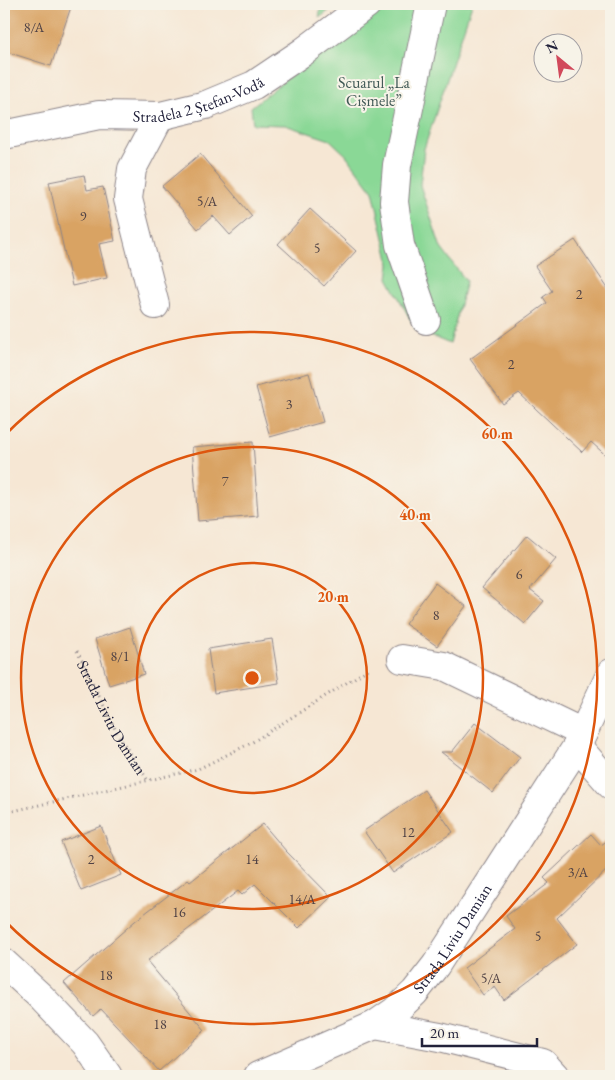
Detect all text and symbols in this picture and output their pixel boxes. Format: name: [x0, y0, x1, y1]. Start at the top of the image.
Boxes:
house number: 8/A: [24, 18, 45, 36]
north arrow: [532, 32, 582, 82]
text: N: [542, 36, 562, 57]
street label: Stradela 2 Ștefan-Vodă: [133, 71, 268, 127]
park label: Scuarul „La Cișmele”: [338, 72, 411, 111]
house number: 5/A: [197, 192, 218, 210]
house number: 9: [80, 207, 87, 225]
house number: 5: [314, 239, 320, 257]
house number: 2: [576, 285, 583, 303]
house number: 2: [508, 355, 515, 373]
house number: 3: [286, 395, 293, 413]
text: 60 m: [481, 424, 513, 443]
house number: 7: [222, 472, 229, 490]
text: 40 m: [399, 505, 431, 524]
house number: 6: [516, 565, 523, 583]
text: 20 m: [317, 587, 349, 606]
house number: 8: [433, 606, 440, 624]
house number: 8/1: [110, 647, 130, 665]
street label: Strada Liviu Damian: [73, 657, 152, 779]
centre of rings: [243, 669, 261, 687]
house number: 12: [401, 823, 415, 841]
house number: 2: [88, 850, 95, 868]
house number: 14: [245, 850, 259, 868]
house number: 3/A: [568, 863, 589, 881]
street label: Strada Liviu Damian: [408, 879, 497, 997]
house number: 14/A: [288, 890, 316, 908]
house number: 16: [172, 903, 186, 921]
house number: 5: [535, 927, 541, 945]
house number: 18: [99, 966, 113, 984]
house number: 5/A: [481, 969, 502, 987]
house number: 18: [153, 1015, 167, 1033]
scale bar: [422, 1015, 538, 1047]
text: 20 m: [430, 1023, 459, 1042]

